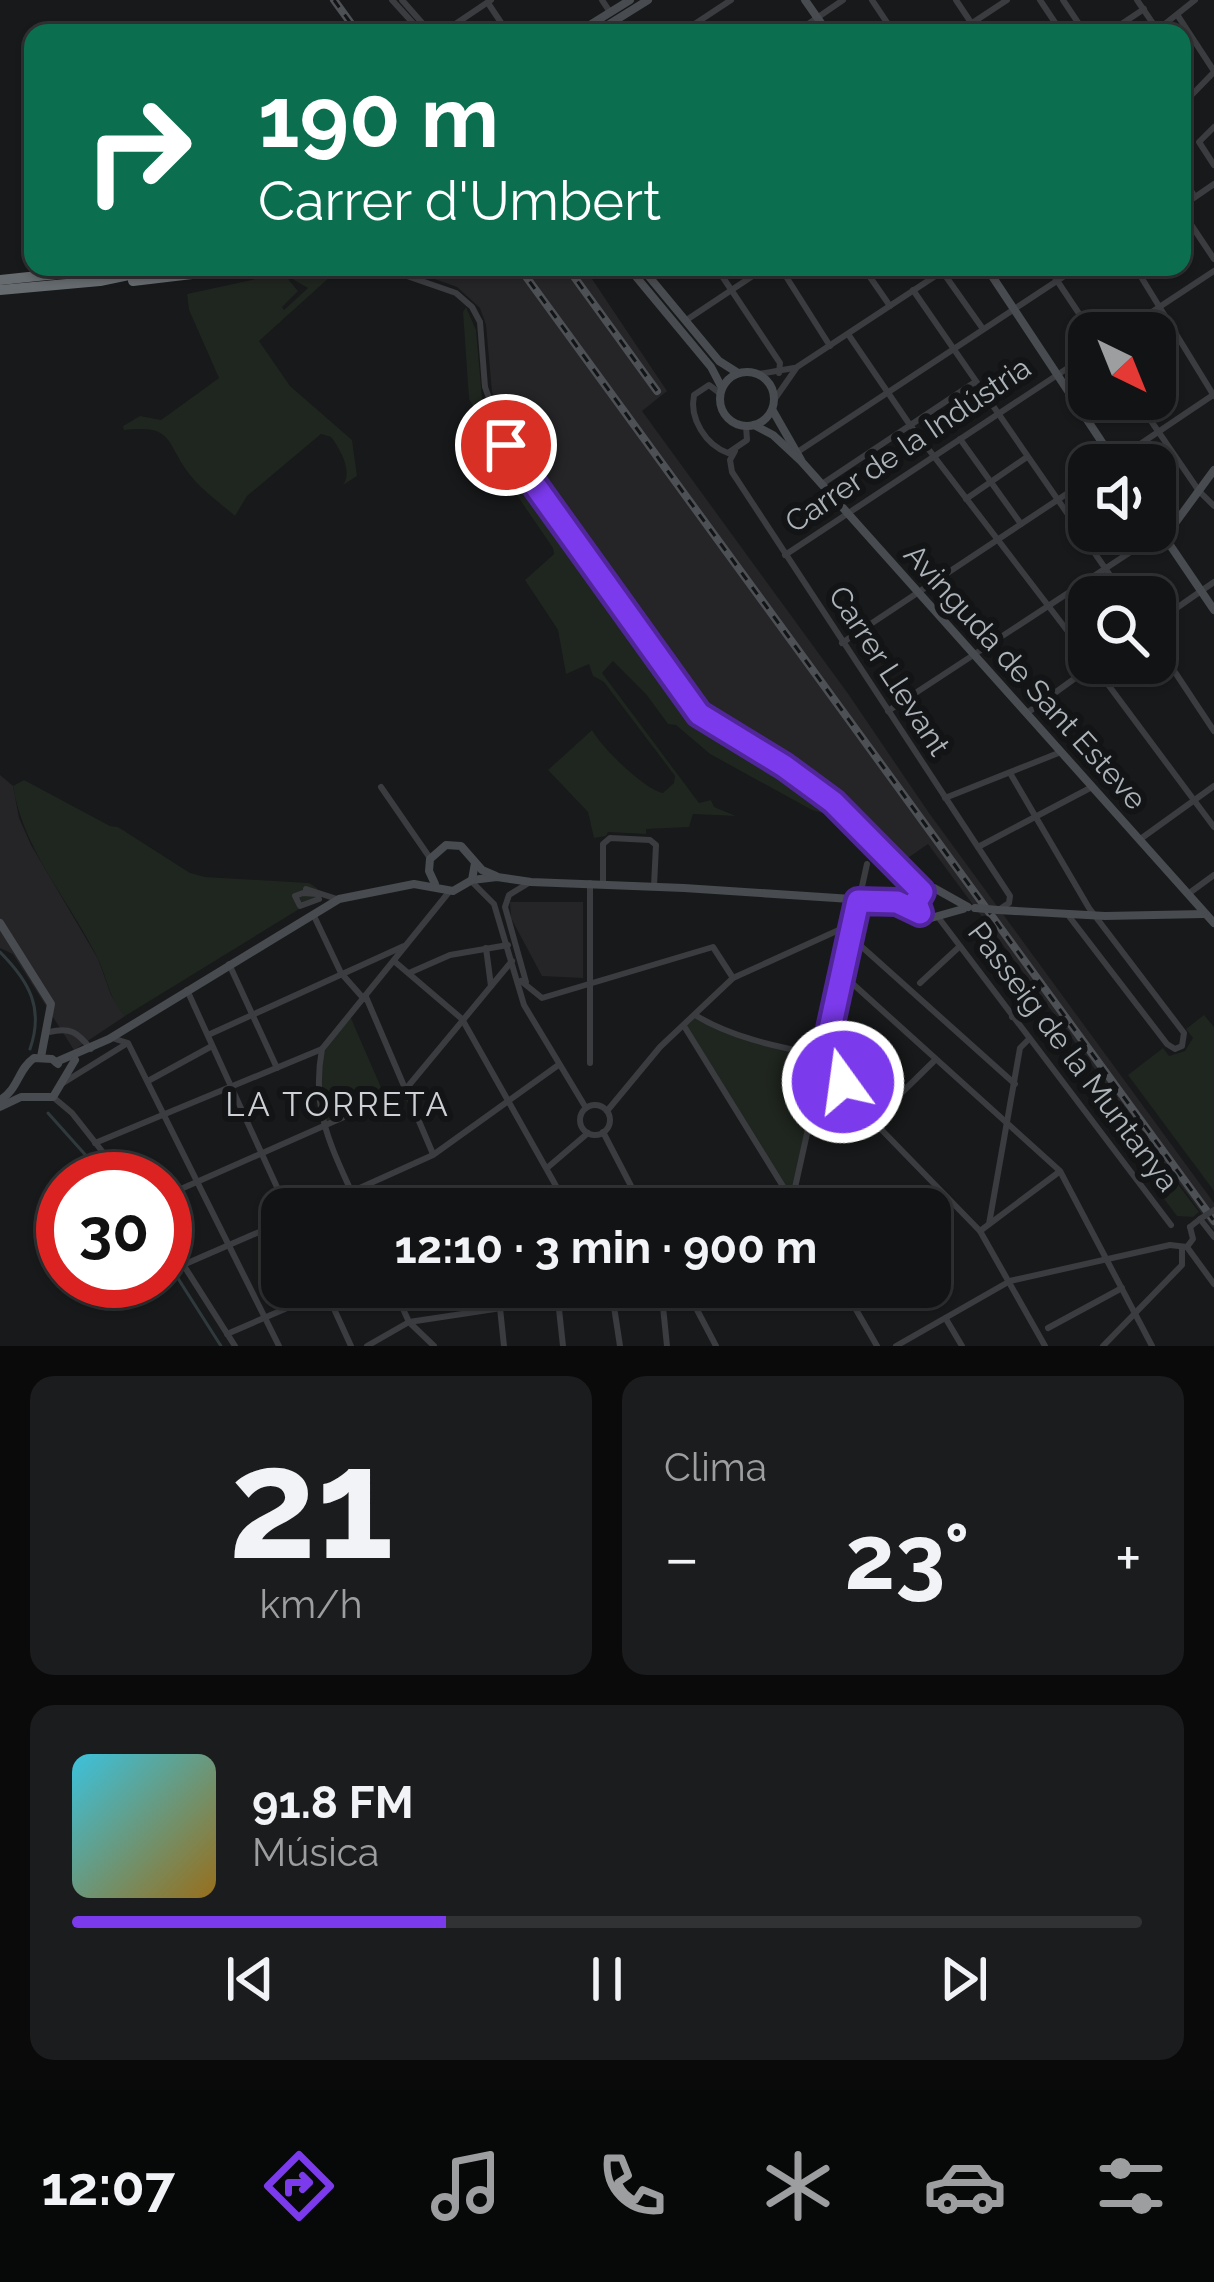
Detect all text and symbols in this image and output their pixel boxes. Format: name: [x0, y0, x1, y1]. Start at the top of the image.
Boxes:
text: 190 m: [258, 68, 499, 167]
icon: right: [60, 72, 216, 228]
text: Carrer d'Umbert: [258, 169, 661, 233]
north arrow: [1068, 312, 1176, 420]
map controls: [1068, 312, 1176, 684]
street label: Carrer de la Indústria: [779, 350, 1037, 540]
pin: [455, 394, 557, 496]
icon: arrive: [473, 412, 539, 478]
button: sound: [1068, 444, 1176, 552]
street label: Avinguda de Sant Esteve: [897, 537, 1154, 816]
button: search: [1068, 576, 1176, 684]
street label: Carrer Llevant: [822, 580, 957, 762]
street label: Passeig de la Muntanya: [961, 915, 1186, 1198]
position arrow: [780, 1019, 906, 1145]
district label: LA TORRETA: [225, 1085, 451, 1124]
speed limit sign: 30: [36, 1152, 192, 1308]
text: 12:10 · 3 min · 900 m: [395, 1221, 817, 1274]
text: 21: [228, 1411, 394, 1595]
text: Clima: [664, 1444, 767, 1490]
text: 23°: [845, 1504, 970, 1610]
text: −: [664, 1519, 700, 1596]
text: +: [1115, 1519, 1142, 1596]
text: km/h: [260, 1581, 362, 1627]
text: 91.8 FM: [252, 1776, 414, 1829]
text: Música: [252, 1829, 379, 1875]
icon: previous: [217, 1946, 283, 2012]
icon: pause: [574, 1946, 640, 2012]
icon: next: [931, 1946, 997, 2012]
icon: directions: [257, 2144, 341, 2228]
icon: music: [424, 2144, 508, 2228]
icon: phone: [590, 2144, 674, 2228]
icon: climate: [756, 2144, 840, 2228]
icon: car: [923, 2144, 1007, 2228]
icon: filters: [1089, 2144, 1173, 2228]
text: 12:07: [41, 2154, 175, 2218]

